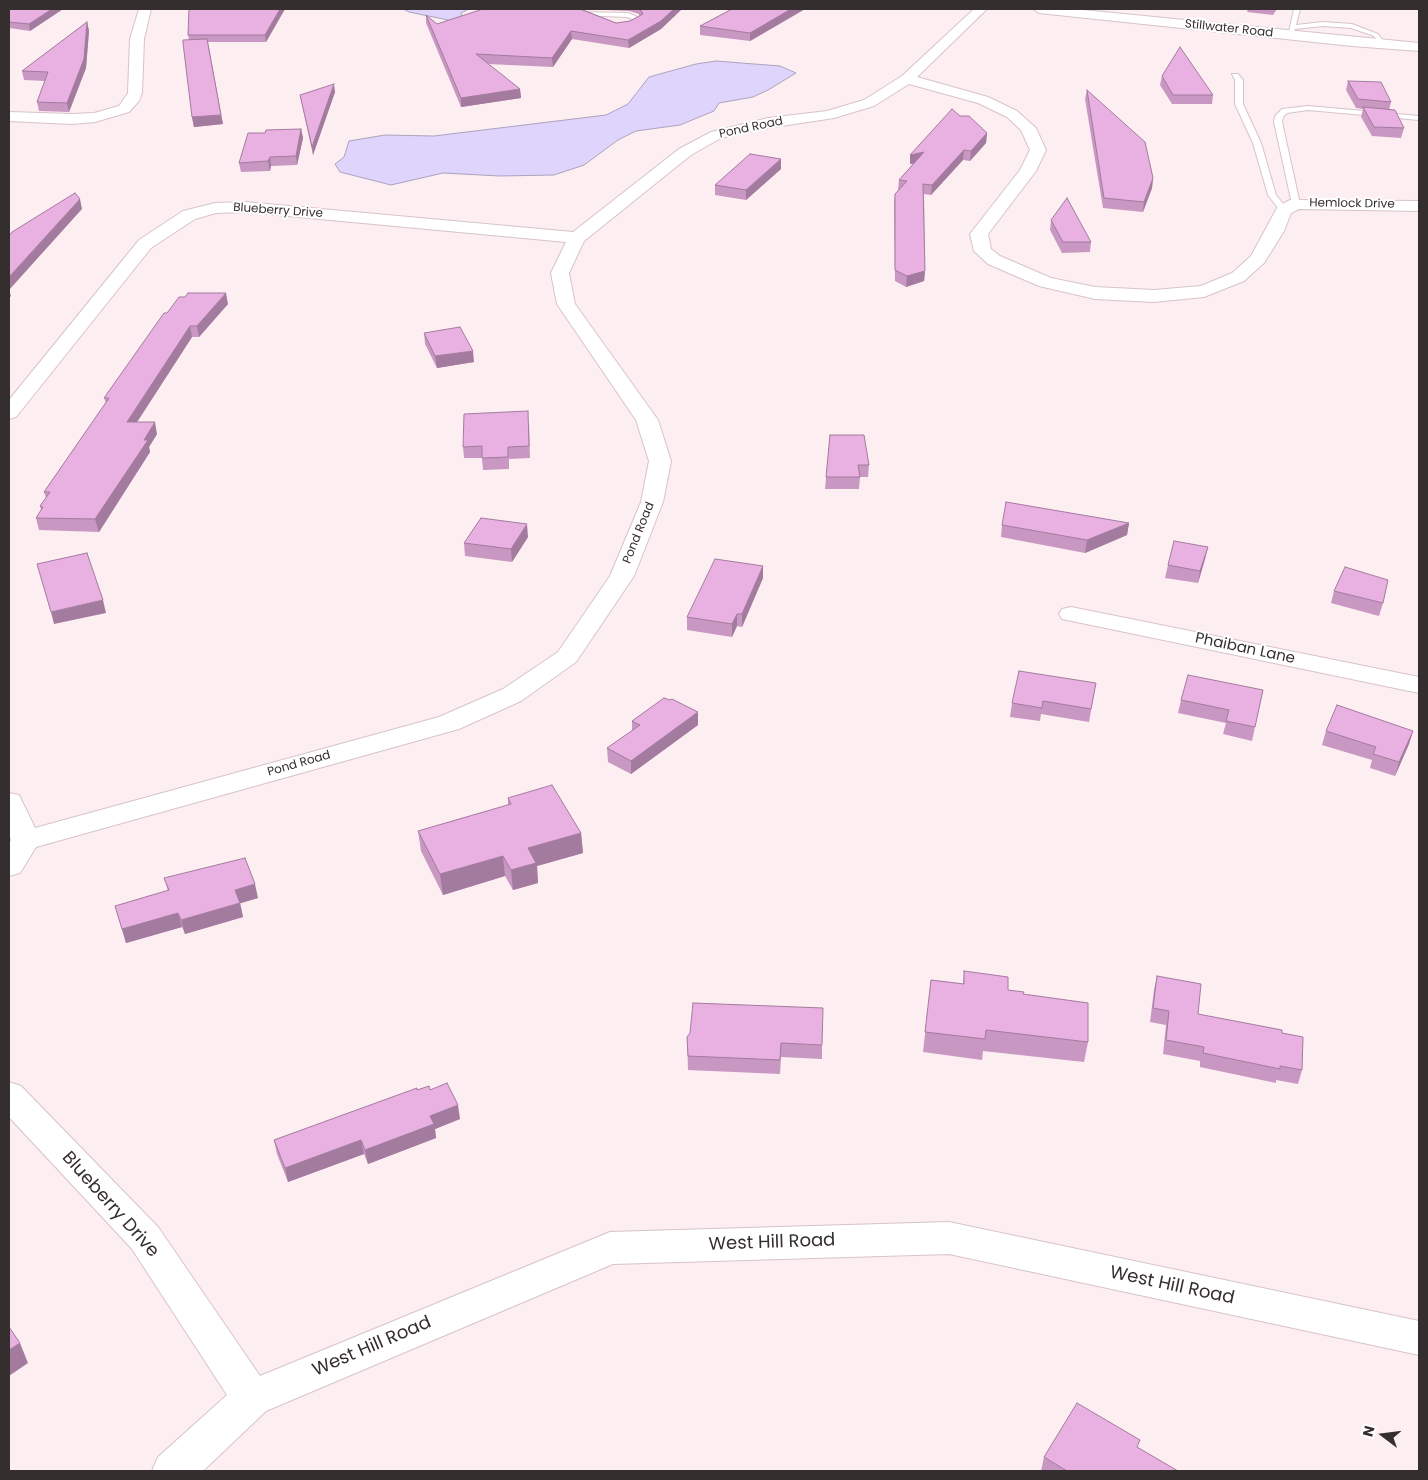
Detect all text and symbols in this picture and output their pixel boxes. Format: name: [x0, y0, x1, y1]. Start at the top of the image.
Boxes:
street label: Stillwater Road: [1184, 17, 1274, 41]
street label: Pond Road: [718, 114, 784, 142]
street label: Hemlock Drive: [1309, 196, 1395, 212]
street label: Blueberry Drive: [233, 201, 323, 221]
street label: Pond Road: [620, 500, 658, 566]
street label: Phaiban Lane: [1193, 630, 1297, 668]
street label: Pond Road: [266, 748, 332, 780]
street label: Blueberry Drive: [57, 1148, 163, 1262]
street label: West Hill Road: [708, 1230, 836, 1256]
street label: West Hill Road: [1108, 1262, 1236, 1310]
street label: West Hill Road: [309, 1312, 435, 1382]
north arrow: [1358, 1410, 1408, 1460]
text: N: [1357, 1423, 1380, 1439]

